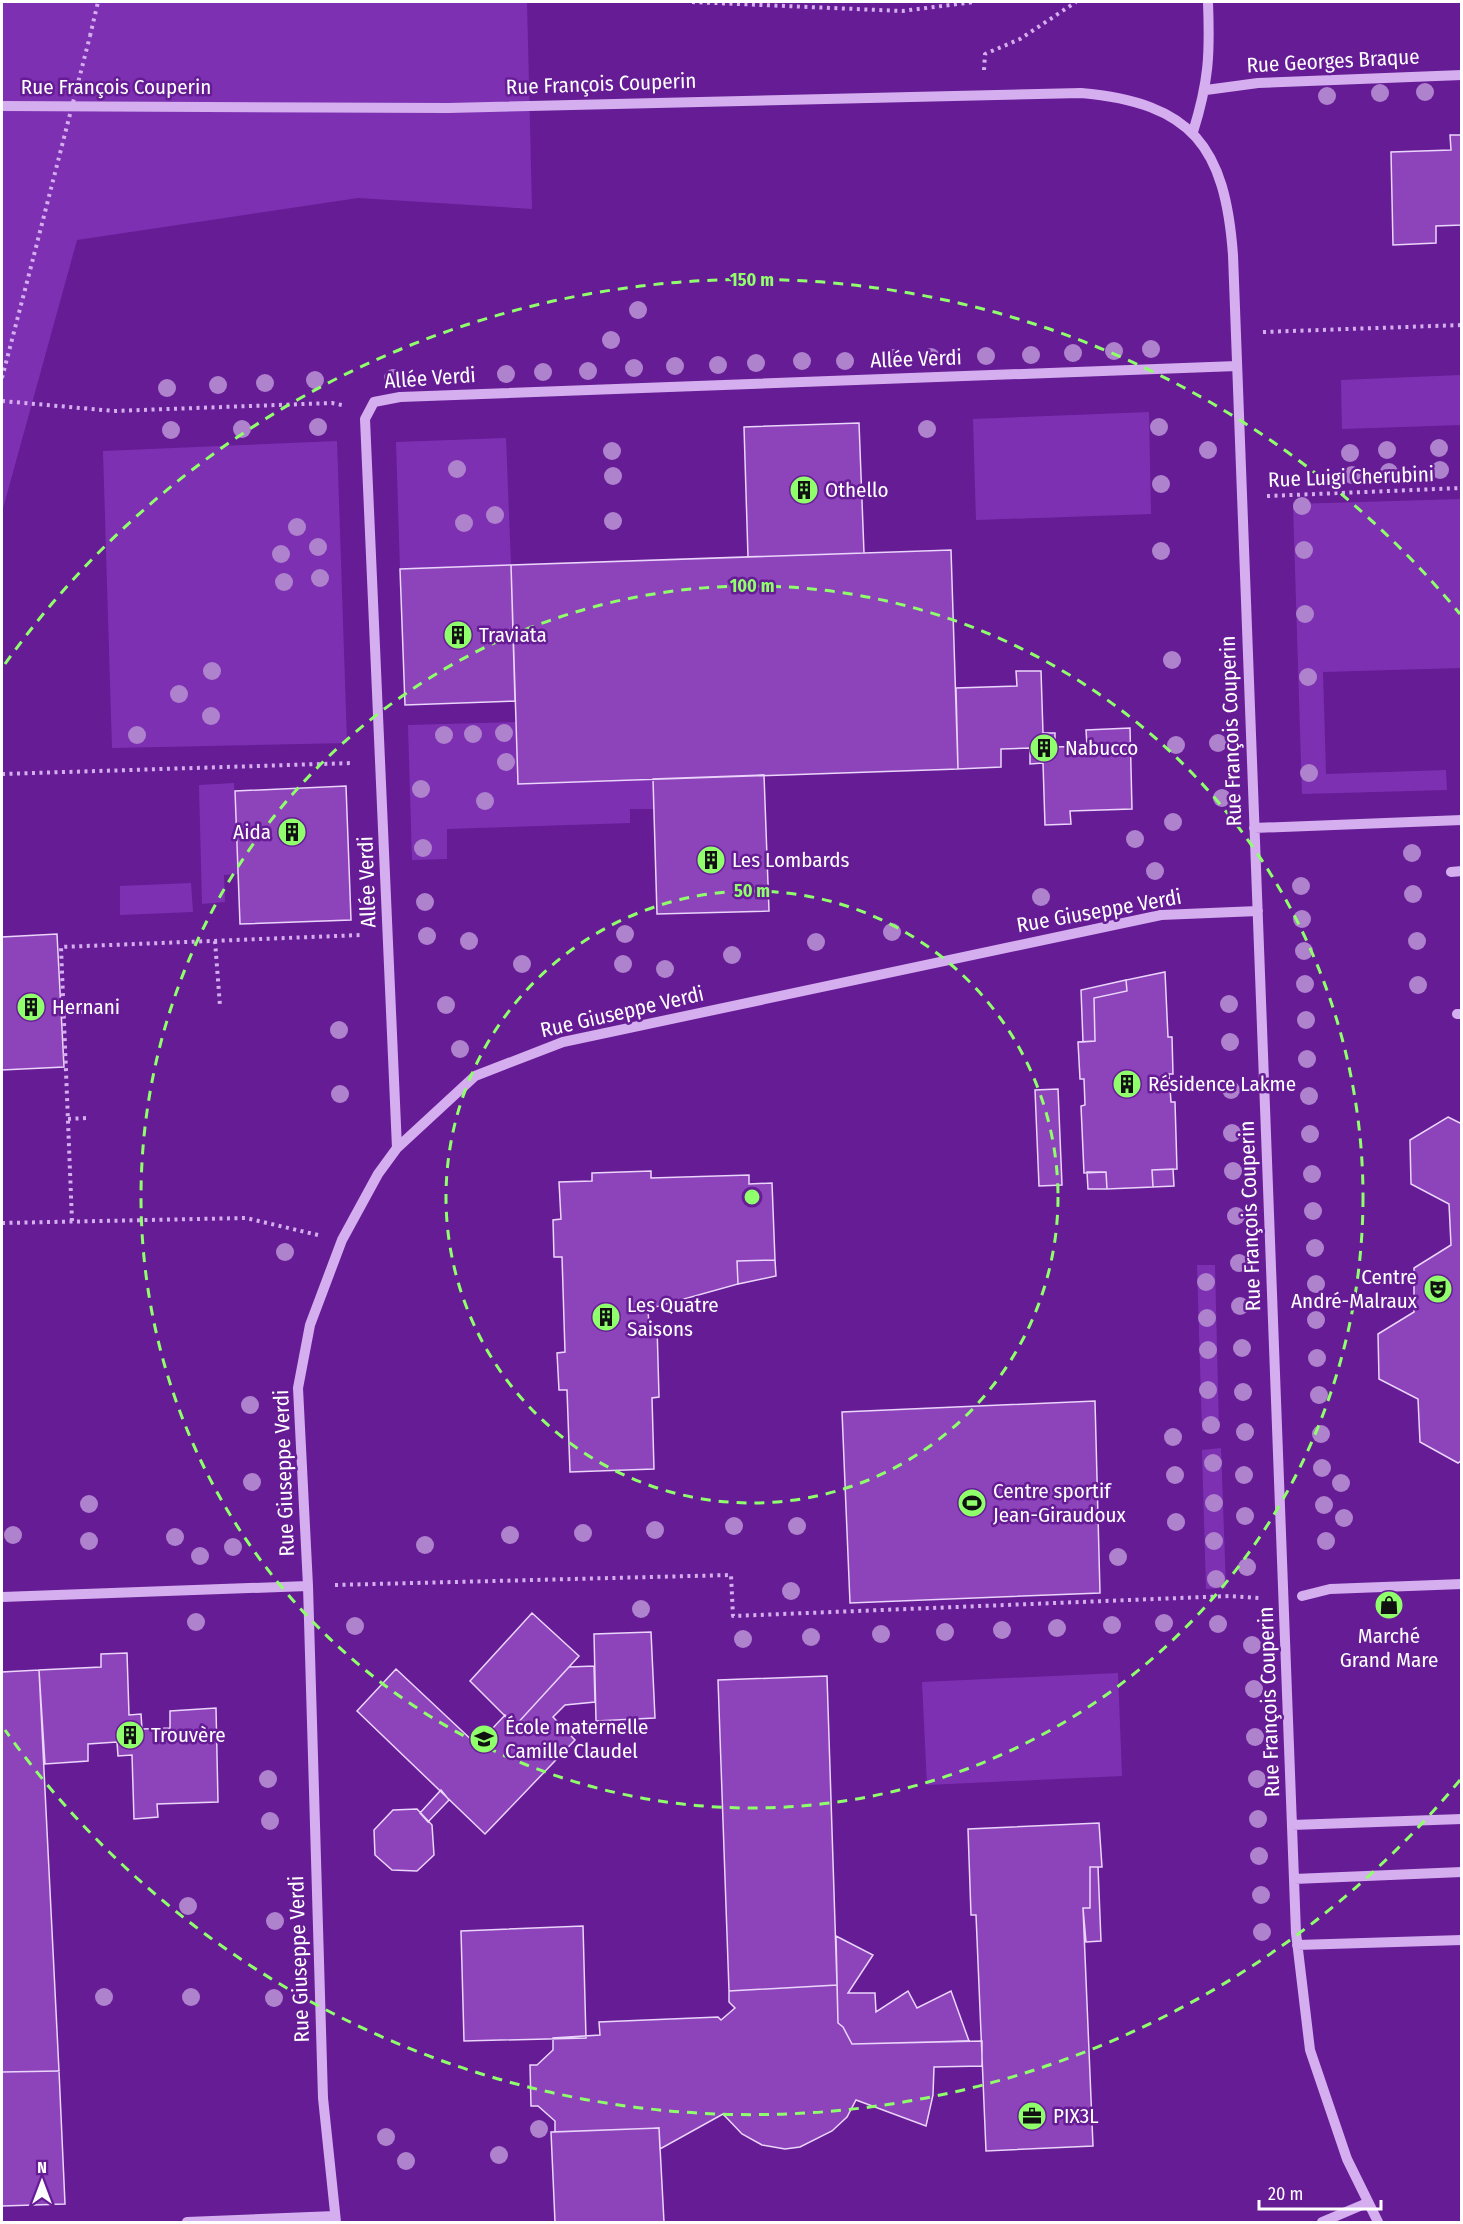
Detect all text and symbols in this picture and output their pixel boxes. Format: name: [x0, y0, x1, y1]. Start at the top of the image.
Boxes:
street label: Rue Georges Braque: [1246, 43, 1420, 79]
street label: Rue François Couperin: [505, 68, 697, 100]
street label: Rue François Couperin: [21, 74, 211, 100]
text: 150 m: [730, 269, 774, 291]
street label: Allée Verdi: [870, 344, 962, 374]
street label: Allée Verdi: [383, 362, 477, 394]
street label: Rue Luigi Cherubini: [1268, 461, 1434, 493]
building icon: Othello: [788, 474, 820, 506]
place label: Othello: [825, 477, 889, 503]
text: 100 m: [730, 575, 774, 597]
building icon: Traviata: [442, 619, 474, 651]
place label: Traviata: [479, 622, 547, 648]
street label: Rue François Couperin: [1215, 635, 1247, 827]
building icon: Nabucco: [1028, 732, 1060, 764]
place label: Nabucco: [1065, 735, 1138, 761]
building icon: Aida: [276, 816, 308, 848]
place label: Aida: [233, 819, 271, 845]
street label: Allée Verdi: [352, 836, 382, 928]
building icon: Les Lombards: [695, 844, 727, 876]
place label: Les Lombards: [732, 847, 849, 873]
text: 50 m: [734, 880, 770, 902]
street label: Rue Giuseppe Verdi: [1015, 884, 1183, 938]
street label: Rue Giuseppe Verdi: [538, 981, 706, 1043]
building icon: Hernani: [15, 991, 47, 1023]
place label: Hernani: [52, 994, 120, 1020]
building icon: Résidence Lakme: [1111, 1068, 1143, 1100]
place label: Résidence Lakme: [1148, 1071, 1296, 1097]
street label: Rue François Couperin: [1234, 1120, 1266, 1312]
centre of rings: [742, 1187, 762, 1207]
place label: Centre André-Malraux: [1291, 1264, 1418, 1314]
theatre icon: Centre André-Malraux: [1422, 1273, 1454, 1305]
place label: Les Quatre Saisons: [627, 1292, 719, 1342]
building icon: Les Quatre Saisons: [590, 1301, 622, 1333]
street label: Rue Giuseppe Verdi: [268, 1389, 300, 1557]
place label: Centre sportif Jean-Giraudoux: [993, 1478, 1127, 1528]
sports icon: Centre sportif Jean-Giraudoux: [956, 1487, 988, 1519]
shop icon: Marché Grand Mare: [1373, 1589, 1405, 1621]
street label: Rue François Couperin: [1253, 1606, 1285, 1798]
place label: Marché Grand Mare: [1340, 1623, 1438, 1673]
place label: École maternelle Camille Claudel: [505, 1714, 648, 1764]
building icon: Trouvère: [114, 1719, 146, 1751]
place label: Trouvère: [151, 1722, 226, 1748]
school or university icon: École maternelle Camille Claudel: [468, 1723, 500, 1755]
street label: Rue Giuseppe Verdi: [283, 1875, 315, 2043]
office icon: PIX3L: [1016, 2100, 1048, 2132]
place label: PIX3L: [1053, 2103, 1099, 2129]
north arrow: [12, 2152, 72, 2212]
text: N: [37, 2158, 47, 2177]
scale bar: [1259, 2173, 1380, 2211]
text: 20 m: [1268, 2183, 1303, 2205]

